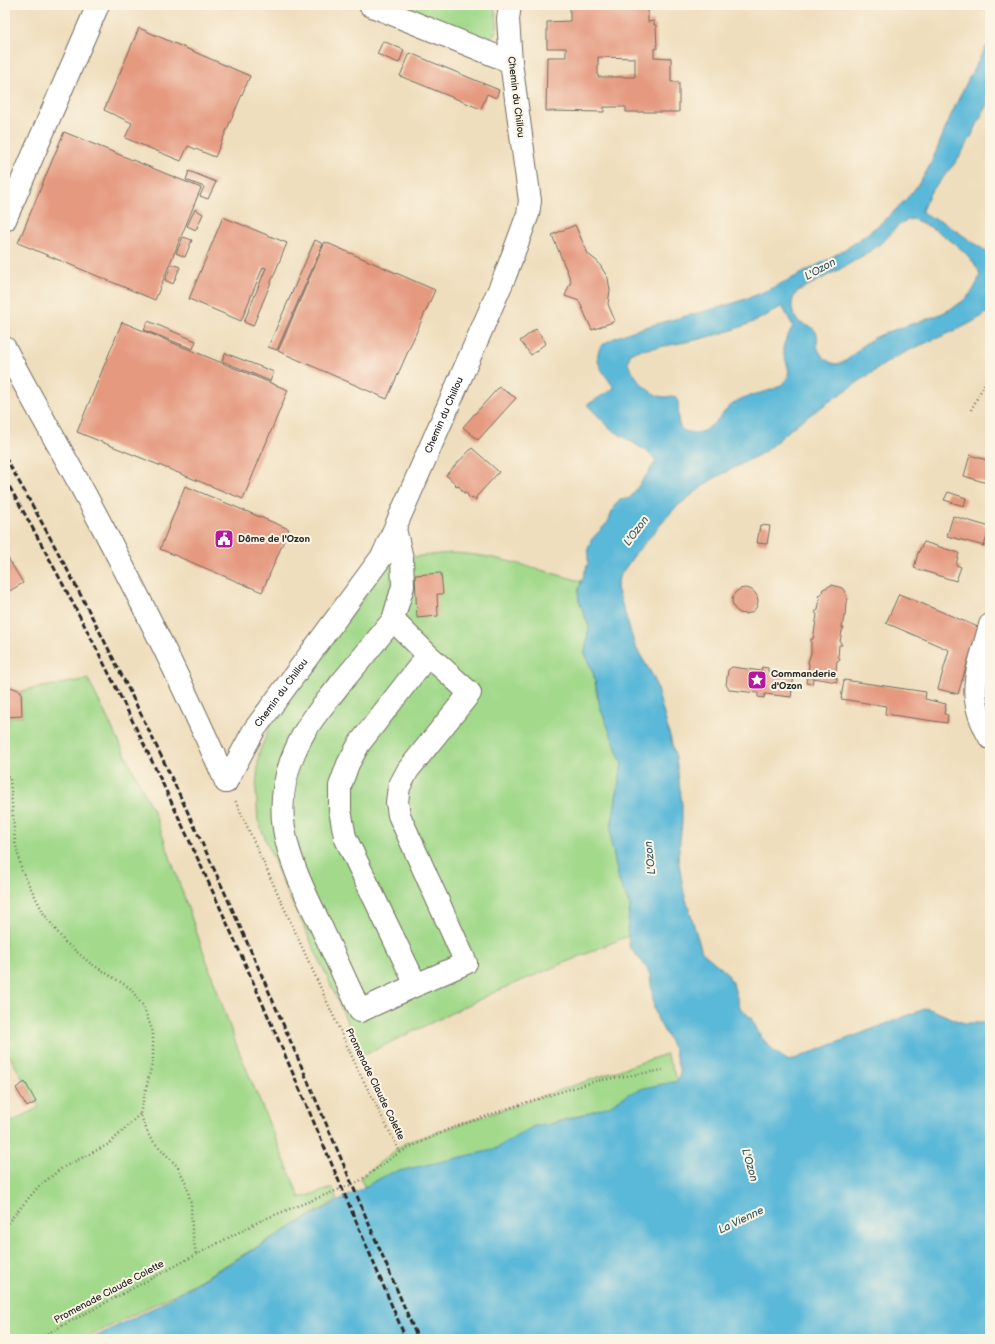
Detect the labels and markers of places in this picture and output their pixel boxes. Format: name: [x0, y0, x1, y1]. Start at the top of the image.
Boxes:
public building icon: Dôme de l'Ozon: [213, 528, 235, 550]
place label: Dôme de l'Ozon: [238, 533, 310, 545]
place label: Commanderie d'Ozon: [771, 668, 836, 692]
place icon: Commanderie d'Ozon: [746, 669, 768, 691]

